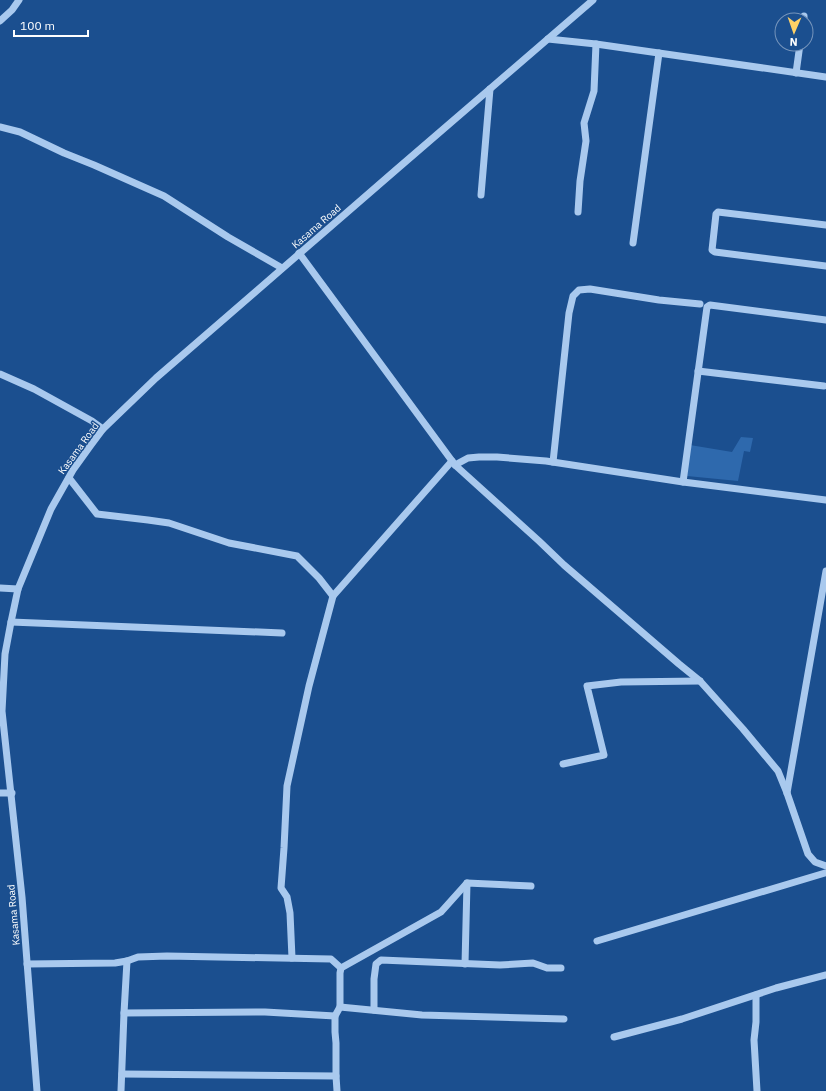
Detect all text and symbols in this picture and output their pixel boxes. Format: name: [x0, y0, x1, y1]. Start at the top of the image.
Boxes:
scale bar: [14, 12, 88, 38]
north arrow: [774, 12, 814, 52]
text: 100 m: [20, 18, 55, 33]
text: N: [789, 35, 798, 49]
street label: Kasama Road: [289, 201, 344, 251]
street label: Kasama Road: [55, 420, 102, 477]
street label: Kasama Road: [4, 884, 23, 946]

